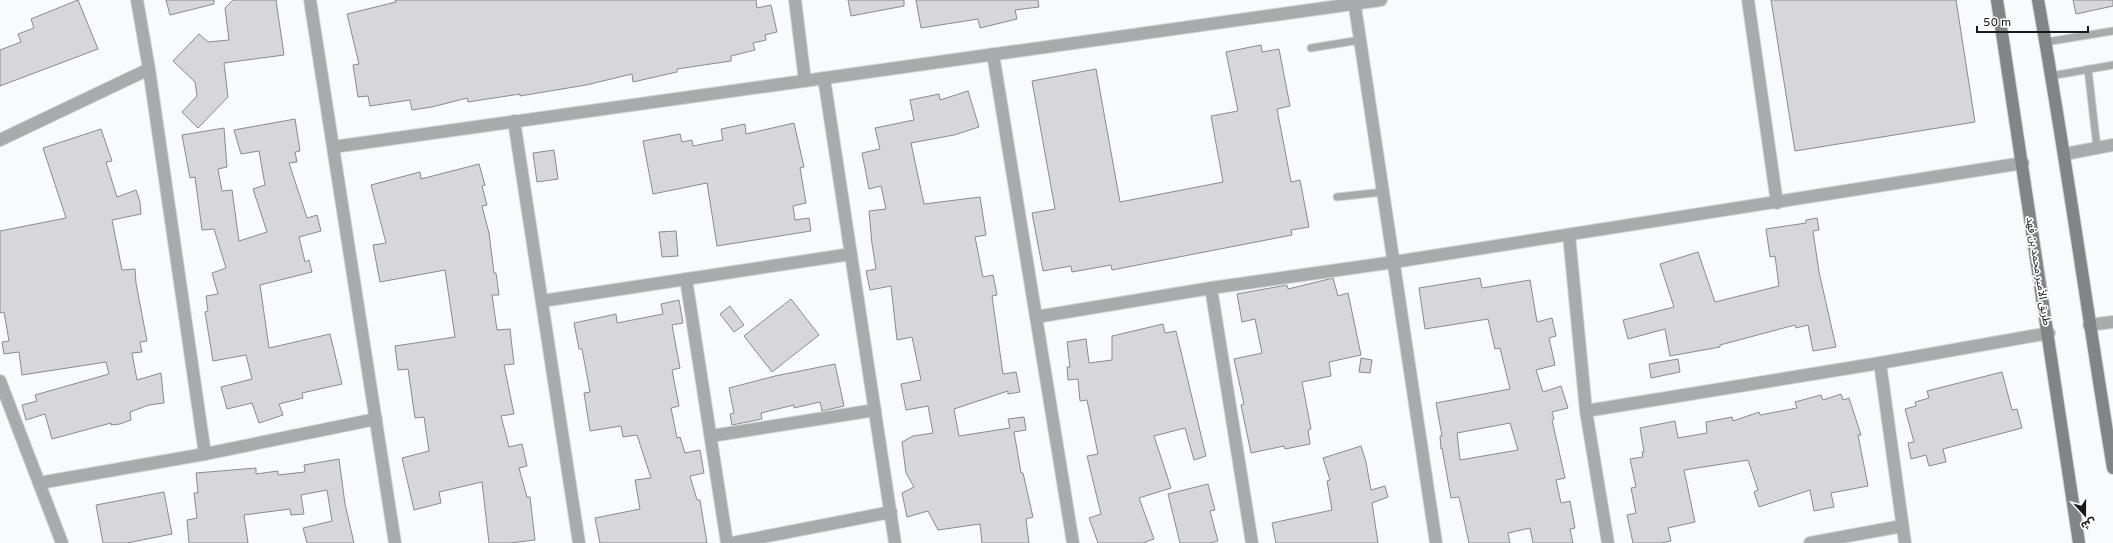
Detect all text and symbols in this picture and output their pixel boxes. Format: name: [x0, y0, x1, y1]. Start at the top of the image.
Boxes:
scale bar: [1977, 8, 2088, 34]
text: 50 m: [1983, 15, 2011, 31]
street label: طريق الأمير محمد بن فهد: [2023, 216, 2053, 326]
north arrow: [2065, 495, 2105, 535]
text: ش: [2079, 514, 2098, 533]

